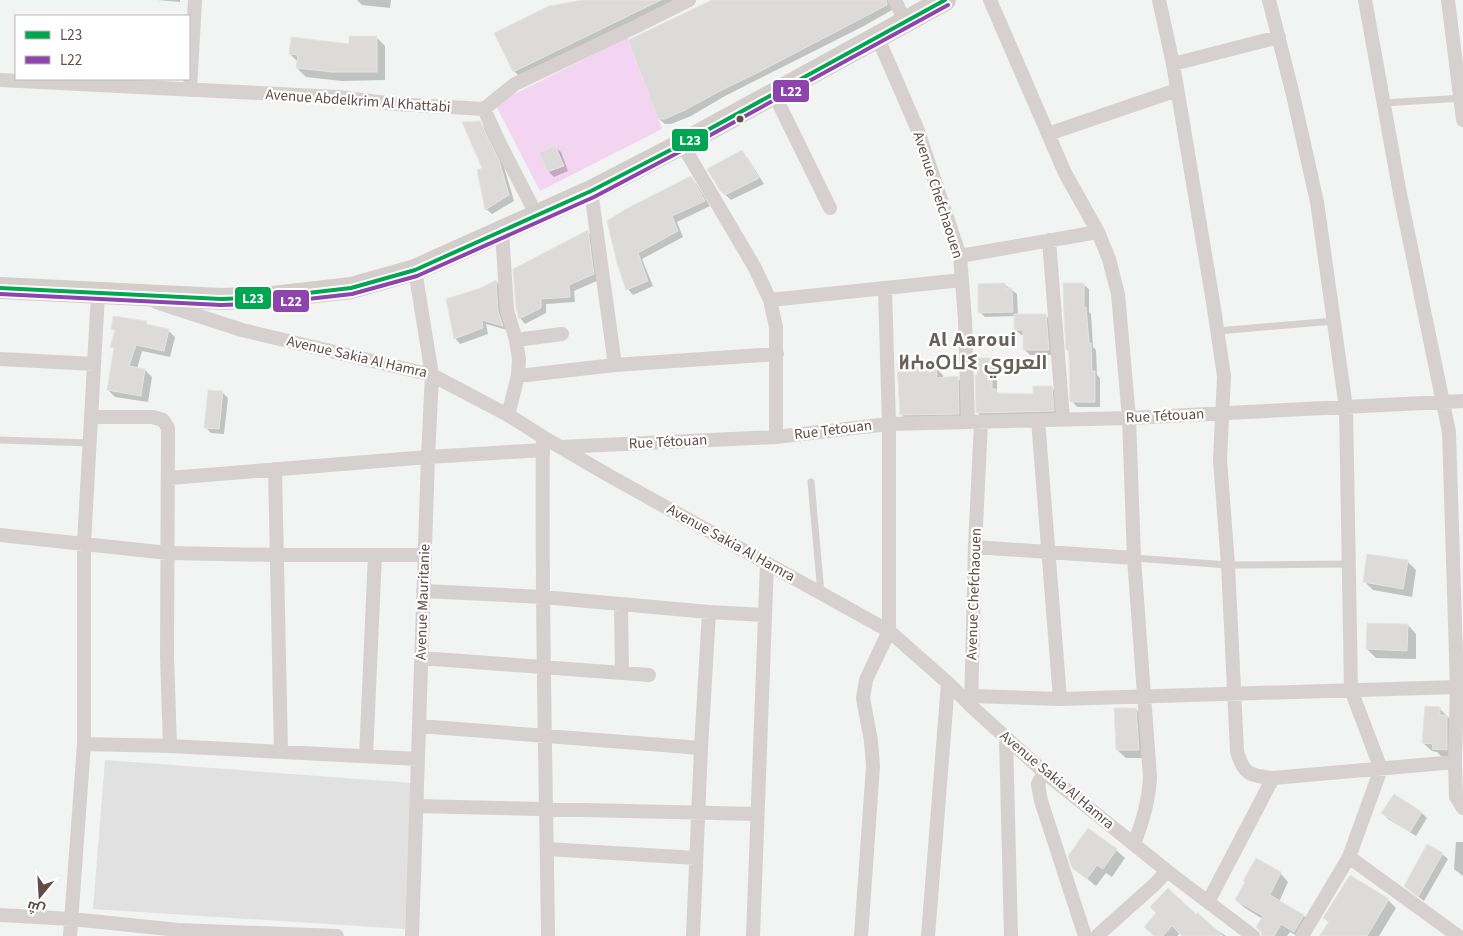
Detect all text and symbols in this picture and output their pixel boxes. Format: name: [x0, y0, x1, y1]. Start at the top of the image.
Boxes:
legend: [15, 15, 190, 80]
text: L23: [60, 25, 82, 46]
text: L22: [60, 50, 82, 71]
line badge: L22: [772, 79, 810, 103]
text: L22: [780, 82, 802, 102]
street label: Avenue Abdelkrim Al Khattabi: [265, 84, 451, 118]
unlabelled marker: [735, 114, 745, 124]
line badge: L23: [671, 128, 709, 152]
street label: Avenue Chefchaouen: [908, 129, 968, 261]
text: L23: [679, 131, 701, 151]
line badge: L23: [234, 286, 272, 310]
text: L23: [242, 289, 264, 309]
line badge: L22: [272, 289, 310, 313]
text: L22: [280, 292, 302, 312]
district label: Al Aaroui ⵍⵄⴰⵔⵡⵉ العروي: [898, 326, 1048, 378]
street label: Avenue Sakia Al Hamra: [285, 331, 429, 383]
street label: Rue Tétouan: [1125, 403, 1205, 429]
street label: Rue Tetouan: [793, 415, 873, 445]
street label: Rue Tétouan: [628, 429, 708, 455]
street label: Avenue Sakia Al Hamra: [663, 499, 799, 587]
street label: Avenue Chefchaouen: [961, 528, 987, 660]
street label: Avenue Mauritanie: [410, 543, 436, 661]
street label: Avenue Sakia Al Hamra: [995, 726, 1119, 834]
north arrow: [15, 871, 65, 921]
text: ش: [25, 895, 48, 920]

